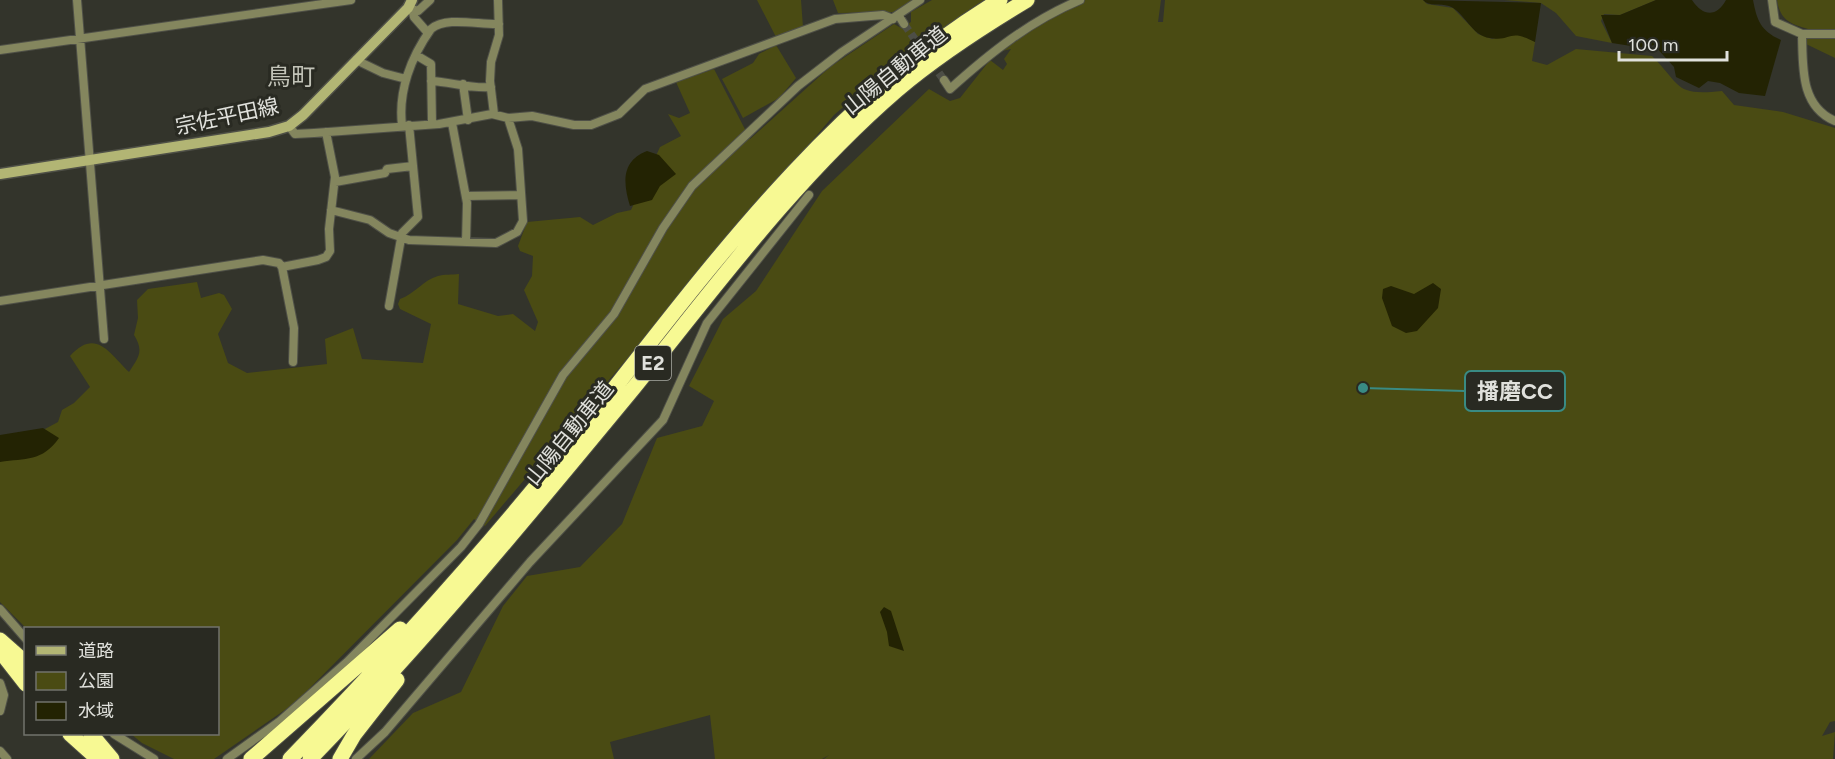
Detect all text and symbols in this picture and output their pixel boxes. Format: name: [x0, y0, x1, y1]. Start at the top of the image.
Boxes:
street label: 山陽自動車道: [838, 21, 952, 119]
scale bar: [1619, 24, 1727, 62]
text: 100 m: [1628, 34, 1678, 56]
district label: 鳥町: [267, 62, 315, 91]
street label: 宗佐平田線: [173, 93, 281, 139]
road number: E2: [635, 346, 671, 380]
callout: 播磨CC: [1465, 371, 1565, 411]
street label: 山陽自動車道: [520, 376, 618, 490]
text: 播磨CC: [1477, 378, 1553, 405]
legend: [24, 627, 219, 735]
text: 道路: [78, 640, 114, 662]
text: 公園: [78, 670, 114, 692]
text: 水域: [78, 700, 114, 722]

